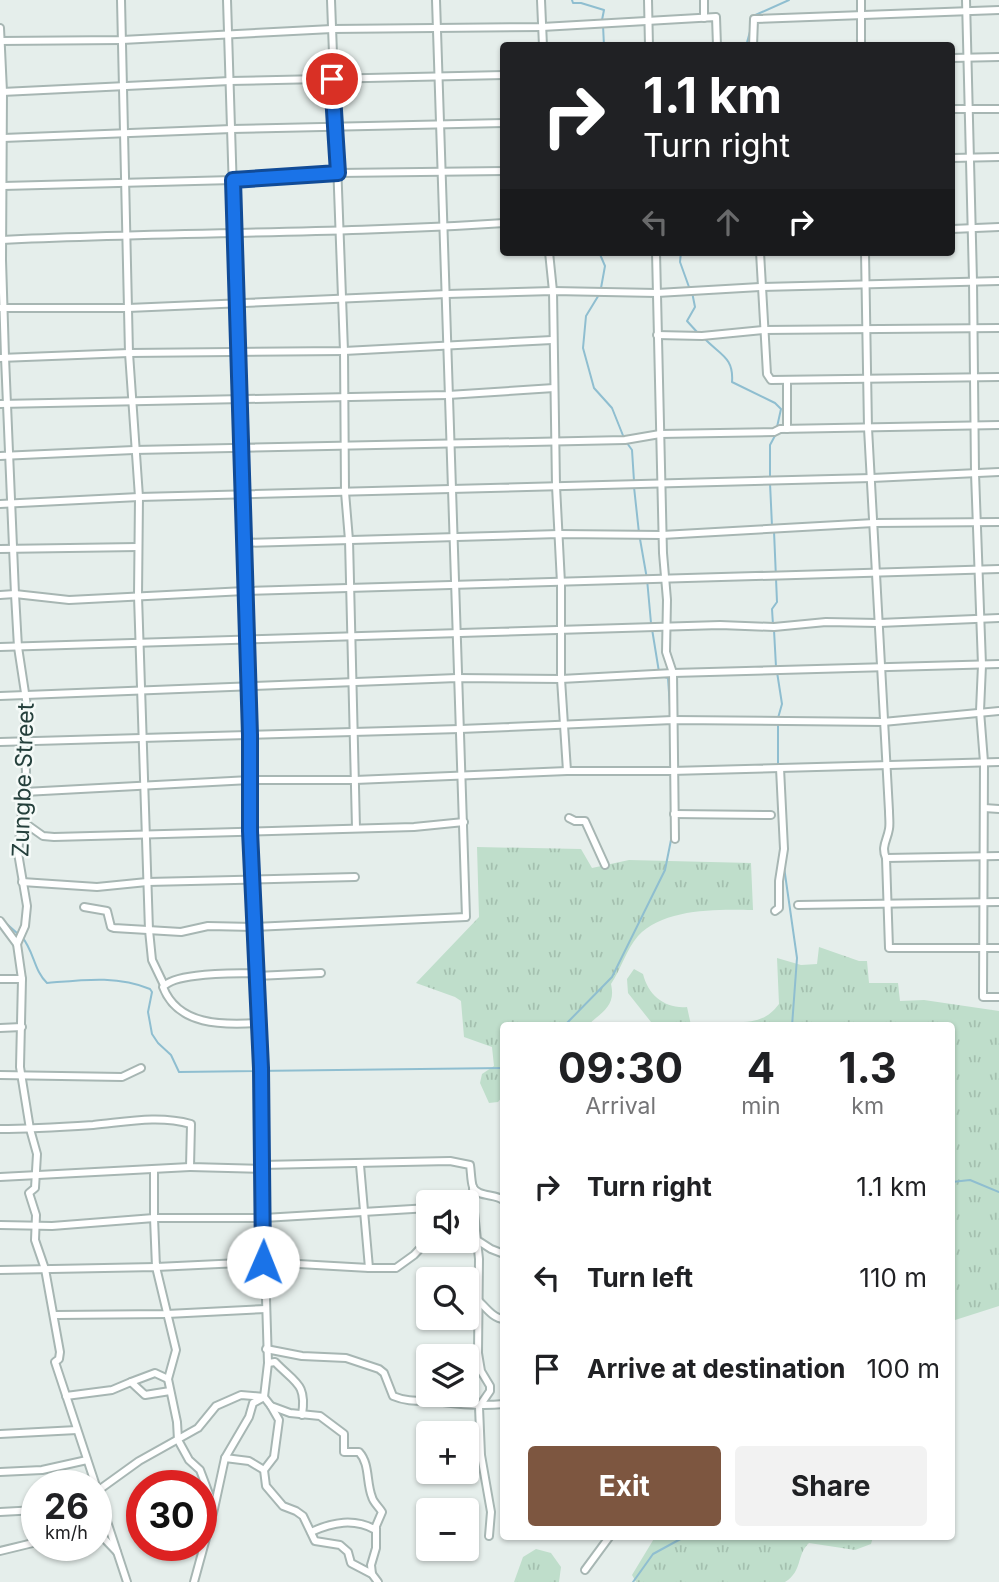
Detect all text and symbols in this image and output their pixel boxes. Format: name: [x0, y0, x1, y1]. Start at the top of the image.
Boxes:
pin: [302, 49, 362, 109]
icon: arrive: [313, 60, 351, 98]
text: 1.1 km: [643, 66, 782, 125]
icon: right: [528, 70, 619, 161]
text: Turn right: [643, 126, 790, 165]
icon: left: [636, 203, 674, 241]
icon: ahead: [709, 203, 747, 241]
icon: right: [782, 203, 820, 241]
street label: Zungbe Street: [6, 702, 40, 858]
text: 09:30: [558, 1042, 683, 1093]
text: 4: [747, 1042, 775, 1093]
text: 1.3: [839, 1042, 897, 1093]
text: Arrival: [585, 1092, 656, 1120]
text: min: [741, 1092, 781, 1120]
text: km: [851, 1092, 884, 1120]
icon: right: [528, 1168, 566, 1206]
text: Turn right: [587, 1171, 712, 1202]
text: 1.1 km: [856, 1171, 927, 1202]
map controls: [416, 1190, 479, 1561]
button: sound: [416, 1190, 479, 1253]
position arrow: [226, 1225, 300, 1299]
icon: left: [528, 1259, 566, 1297]
text: Turn left: [587, 1262, 693, 1293]
text: 110 m: [859, 1262, 927, 1293]
button: search: [416, 1267, 479, 1330]
button: layers: [416, 1344, 479, 1407]
icon: arrive: [528, 1350, 566, 1388]
text: Arrive at destination: [587, 1353, 846, 1384]
text: 100 m: [867, 1353, 940, 1384]
button: +: [416, 1421, 479, 1484]
button: Exit: [528, 1446, 721, 1526]
button: Share: [735, 1446, 927, 1526]
speed limit sign: 30: [126, 1470, 217, 1561]
text: 26: [44, 1485, 89, 1527]
button: −: [416, 1498, 479, 1561]
text: km/h: [45, 1522, 88, 1543]

